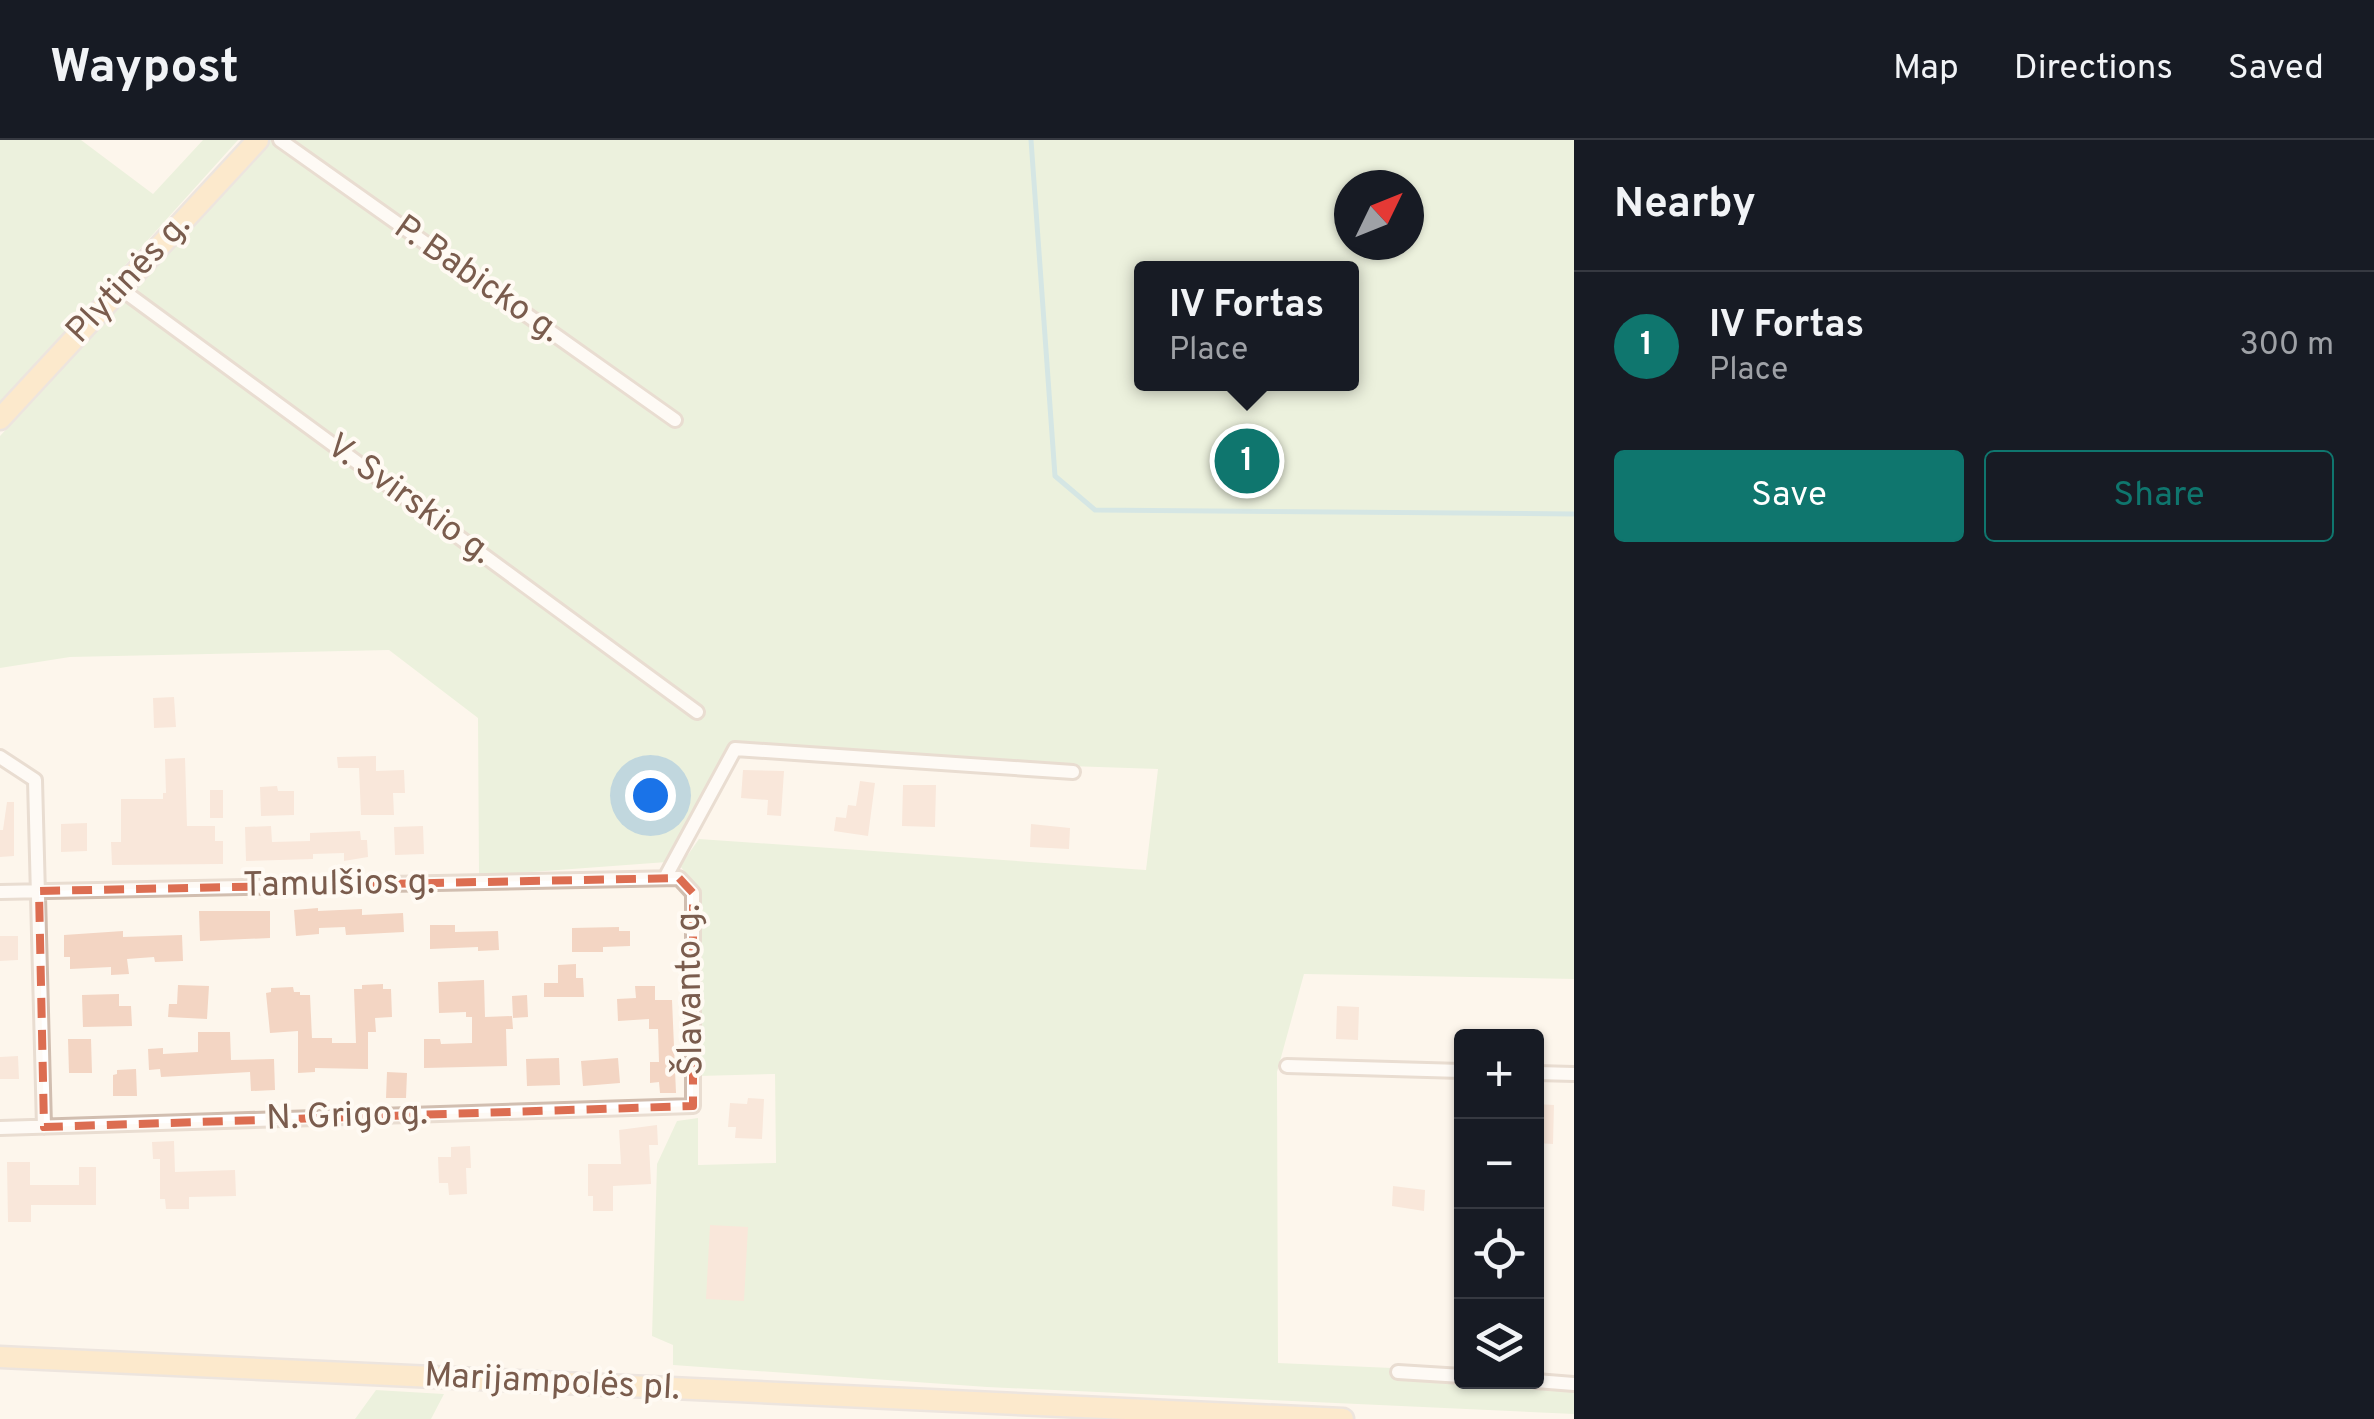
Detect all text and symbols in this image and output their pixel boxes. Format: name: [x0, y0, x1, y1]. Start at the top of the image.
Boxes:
text: Waypost: [50, 39, 239, 99]
text: Map: [1893, 47, 1959, 91]
text: Directions: [2014, 47, 2173, 91]
text: Saved: [2228, 47, 2324, 91]
north arrow: [1334, 170, 1424, 260]
text: Nearby: [1614, 179, 1756, 232]
street label: Plytinės g.: [57, 205, 201, 353]
street label: P. Babicko g.: [385, 206, 569, 354]
popup: [1134, 261, 1359, 391]
text: IV Fortas: [1169, 282, 1324, 331]
text: IV Fortas: [1709, 302, 1864, 351]
text: 1: [1640, 326, 1653, 366]
text: 300 m: [2240, 326, 2334, 366]
text: Place: [1169, 331, 1248, 371]
text: Place: [1709, 351, 1788, 391]
pin: 1: [1214, 424, 1280, 498]
street label: V. Svirskio g.: [317, 425, 501, 575]
button: Save: [1614, 450, 1964, 542]
button: Share: [1984, 450, 2334, 542]
your location: [625, 770, 676, 821]
street label: Tamulšios g.: [243, 861, 435, 909]
street label: Šlavanto g.: [667, 904, 714, 1076]
map controls: [1454, 1029, 1544, 1389]
button: +: [1454, 1029, 1544, 1119]
street label: N. Grigo g.: [265, 1092, 429, 1142]
button: −: [1454, 1119, 1544, 1209]
button: locate: [1454, 1209, 1544, 1299]
button: layers: [1454, 1299, 1544, 1389]
street label: Marijampolės pl.: [423, 1354, 681, 1412]

